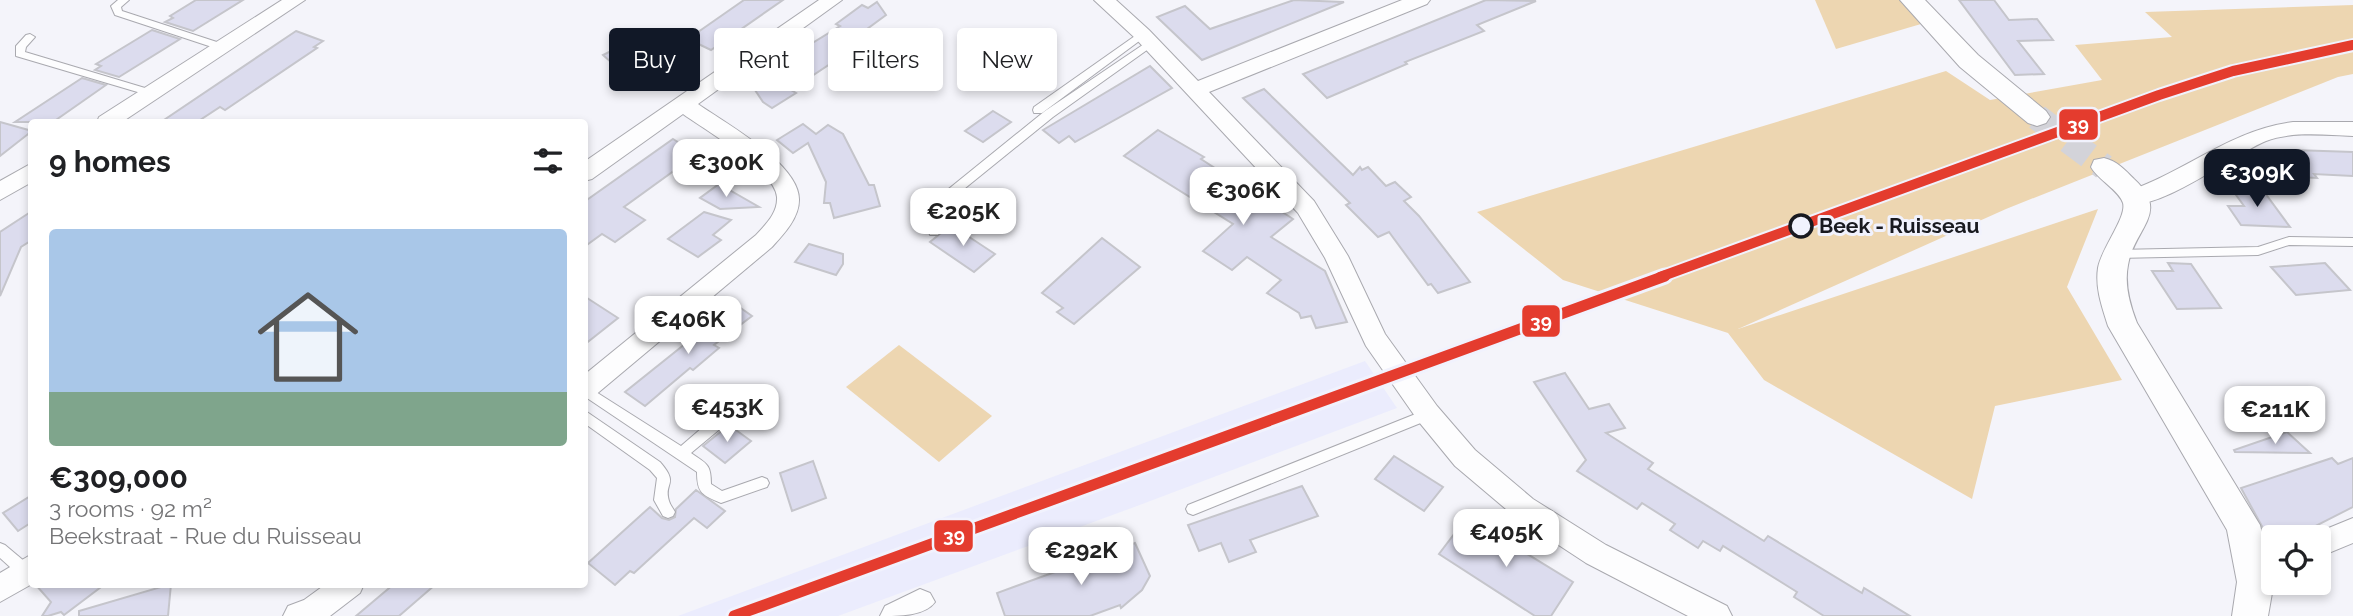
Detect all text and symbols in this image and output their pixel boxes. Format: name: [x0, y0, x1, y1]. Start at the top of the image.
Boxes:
chip: Buy: [609, 28, 700, 91]
chip: Rent: [714, 28, 814, 91]
chip: Filters: [828, 28, 943, 91]
chip: New: [957, 28, 1057, 91]
line badge: 39: [2058, 108, 2099, 141]
text: 39: [2067, 113, 2089, 135]
pin: €300K: [677, 140, 775, 199]
icon: filters: [529, 142, 567, 180]
text: 9 homes: [49, 144, 171, 179]
text: €300K: [689, 148, 763, 175]
pin: €309K: [2208, 150, 2306, 209]
text: €309K: [2220, 158, 2294, 185]
pin: €306K: [1194, 168, 1292, 227]
text: €306K: [1206, 176, 1280, 203]
pin: €205K: [914, 188, 1012, 248]
text: €205K: [926, 197, 1000, 224]
place label: Beek - Ruisseau: [1819, 213, 1980, 238]
marker: Beek - Ruisseau: [1789, 214, 1813, 238]
icon: home: [245, 274, 371, 400]
pin: €406K: [639, 296, 737, 356]
line badge: 39: [1521, 304, 1561, 338]
text: €406K: [651, 305, 725, 332]
text: 39: [1530, 310, 1552, 332]
pin: €453K: [678, 384, 776, 444]
pin: €211K: [2226, 386, 2324, 446]
text: €453K: [691, 393, 763, 420]
text: €211K: [2240, 395, 2310, 422]
text: €309,000: [49, 460, 188, 495]
text: 3 rooms · 92 m²: [49, 495, 212, 522]
pin: €405K: [1457, 510, 1555, 569]
text: €405K: [1469, 518, 1543, 545]
line badge: 39: [933, 519, 974, 553]
text: Beekstraat - Rue du Ruisseau: [49, 522, 362, 549]
text: 39: [943, 524, 965, 546]
map controls: [2261, 525, 2331, 595]
button: locate: [2261, 525, 2331, 595]
pin: €292K: [1032, 528, 1130, 587]
text: €292K: [1044, 536, 1118, 563]

